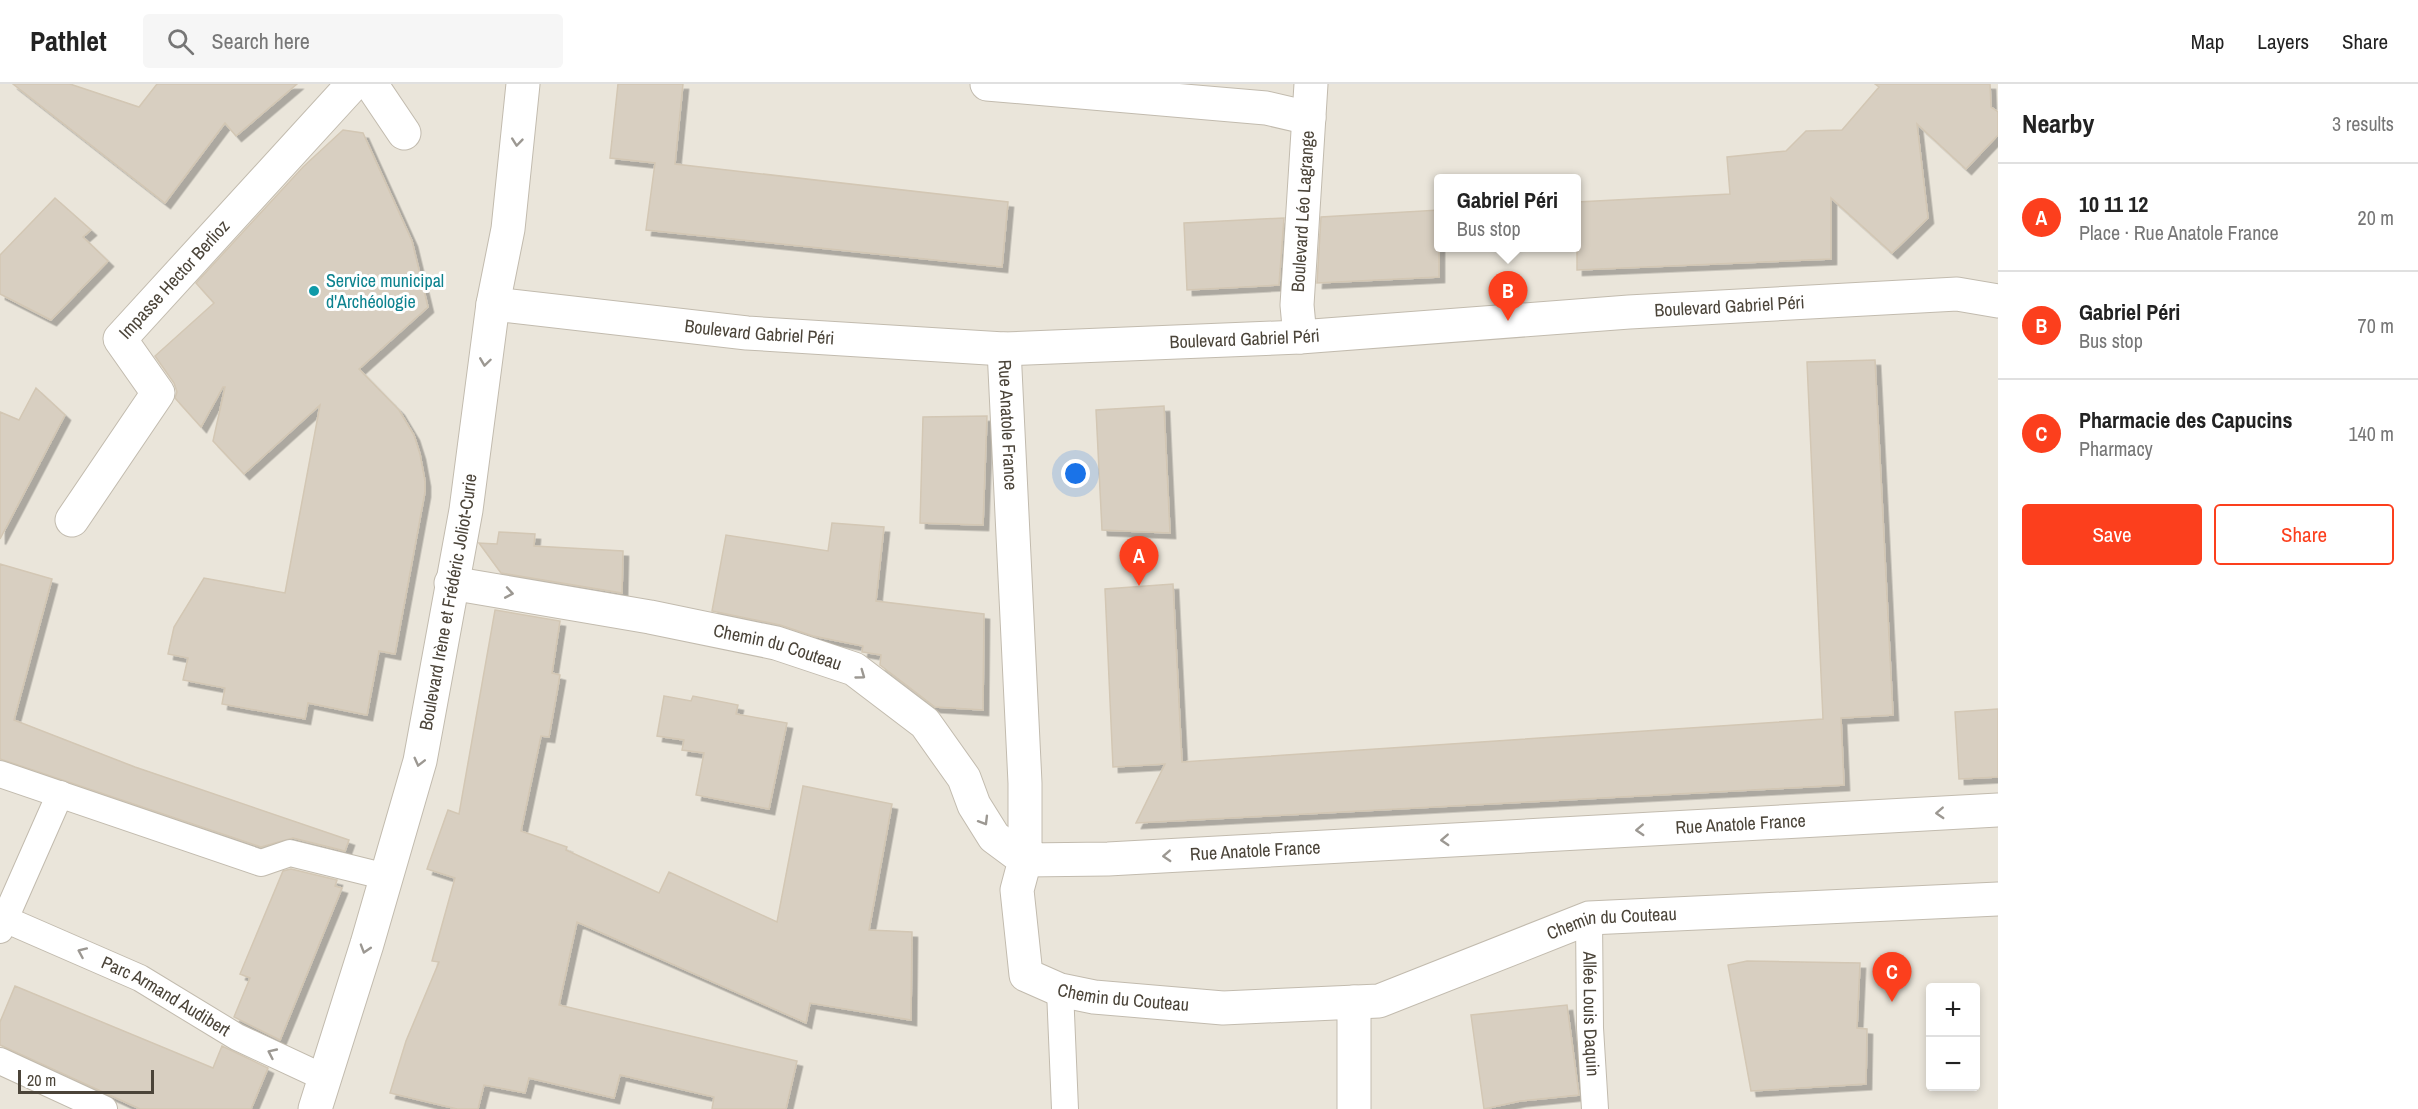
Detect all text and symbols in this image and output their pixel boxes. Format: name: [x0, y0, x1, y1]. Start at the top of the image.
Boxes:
search box: [143, 14, 563, 68]
text: Pathlet: [30, 22, 107, 60]
icon: search: [164, 25, 197, 58]
text: Search here: [212, 26, 310, 56]
text: Map: [2191, 27, 2224, 56]
text: Layers: [2257, 27, 2309, 56]
text: Share: [2342, 27, 2388, 56]
text: Nearby: [2022, 106, 2094, 141]
text: 3 results: [2332, 110, 2394, 137]
street label: Boulevard Léo Lagrange: [1285, 130, 1320, 293]
one-way arrow: [511, 138, 524, 147]
popup: [1434, 174, 1581, 252]
text: Gabriel Péri: [1457, 185, 1558, 215]
text: 10 11 12: [2079, 189, 2148, 219]
text: A: [2036, 204, 2047, 231]
text: 20 m: [2358, 204, 2394, 231]
street label: Impasse Hector Berlioz: [113, 214, 235, 344]
text: Bus stop: [1457, 215, 1521, 242]
text: Place · Rue Anatole France: [2079, 219, 2279, 246]
place label: Service municipal d'Archéologie: [326, 268, 444, 314]
pin: B: [1488, 272, 1528, 321]
marker: Service municipal d'Archéologie: [307, 284, 321, 298]
street label: Boulevard Gabriel Péri: [1654, 289, 1805, 323]
text: Gabriel Péri: [2079, 297, 2180, 327]
text: B: [2036, 312, 2047, 339]
text: 70 m: [2358, 312, 2394, 339]
street label: Boulevard Gabriel Péri: [683, 313, 835, 350]
street label: Boulevard Gabriel Péri: [1169, 323, 1321, 354]
text: Bus stop: [2079, 327, 2143, 354]
one-way arrow: [479, 358, 491, 367]
street label: Rue Anatole France: [993, 359, 1024, 491]
text: Pharmacie des Capucins: [2079, 405, 2293, 435]
text: C: [2036, 420, 2047, 447]
text: 140 m: [2348, 420, 2394, 447]
text: Pharmacy: [2079, 435, 2153, 462]
your location: [1061, 459, 1090, 488]
street label: Boulevard Irène et Frédéric Joliot-Curie: [413, 472, 483, 732]
button: Save: [2022, 504, 2202, 565]
button: Share: [2214, 504, 2394, 565]
pin: A: [1120, 536, 1158, 586]
one-way arrow: [504, 586, 514, 599]
street label: Chemin du Couteau: [711, 617, 845, 676]
one-way arrow: [854, 668, 865, 679]
one-way arrow: [413, 756, 426, 766]
one-way arrow: [1935, 807, 1944, 820]
street label: Rue Anatole France: [1675, 808, 1806, 840]
one-way arrow: [977, 815, 988, 825]
one-way arrow: [1636, 823, 1645, 836]
street label: Rue Anatole France: [1189, 834, 1321, 866]
one-way arrow: [1441, 834, 1450, 847]
one-way arrow: [1162, 849, 1171, 862]
street label: Chemin du Couteau: [1543, 901, 1677, 946]
one-way arrow: [360, 943, 373, 954]
one-way arrow: [77, 948, 88, 960]
street label: Parc Armand Audibert: [98, 950, 235, 1042]
street label: Allée Louis Daquin: [1577, 950, 1606, 1077]
pin: C: [1872, 952, 1912, 1002]
street label: Chemin du Couteau: [1055, 977, 1190, 1017]
map controls: [1926, 983, 1980, 1091]
button: +: [1926, 983, 1980, 1037]
button: −: [1926, 1037, 1980, 1091]
one-way arrow: [268, 1049, 279, 1061]
scale bar: [18, 1067, 154, 1094]
text: 20 m: [27, 1069, 56, 1091]

